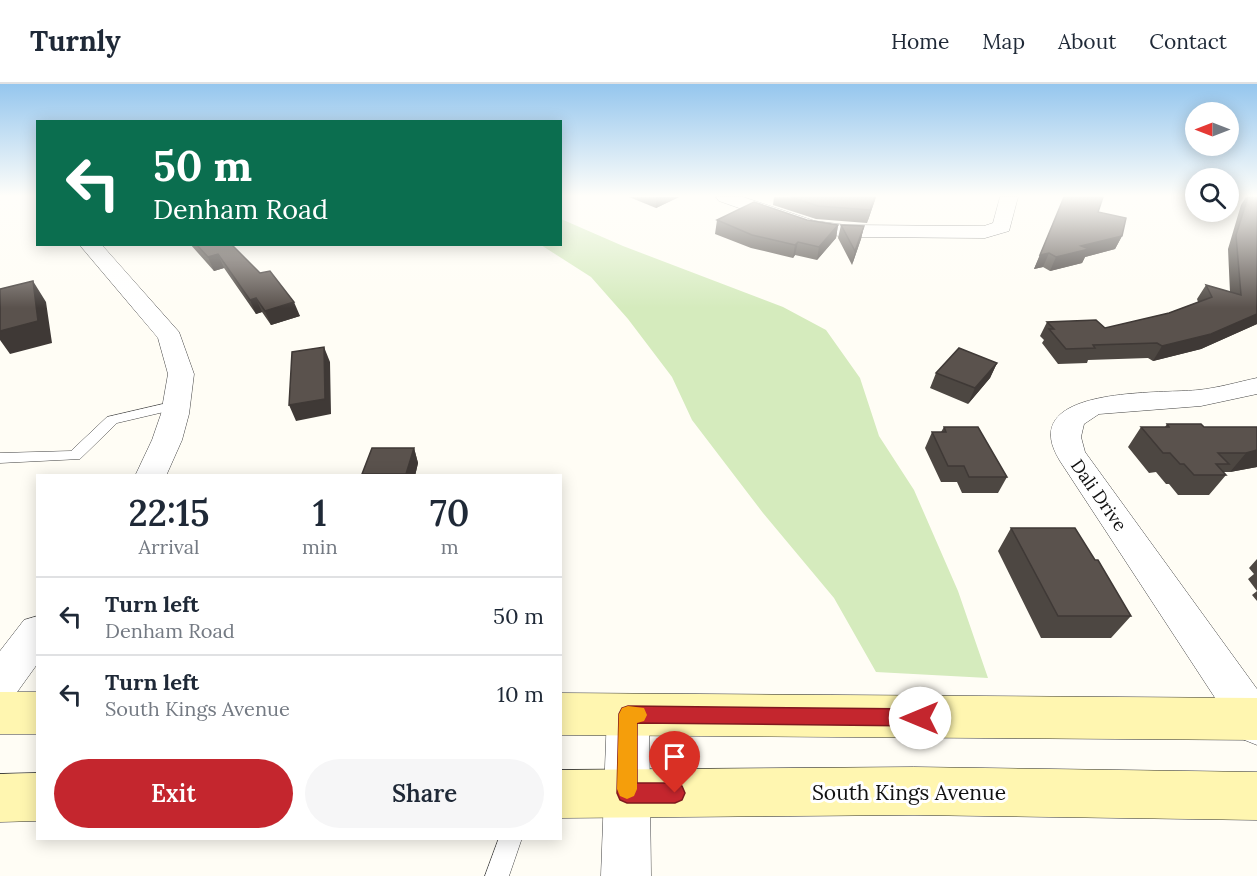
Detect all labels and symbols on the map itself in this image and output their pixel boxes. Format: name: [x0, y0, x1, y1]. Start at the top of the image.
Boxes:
north arrow: [1185, 102, 1239, 156]
street label: Dali Drive: [1066, 455, 1132, 536]
position arrow: [888, 686, 952, 750]
pin: [649, 731, 700, 793]
street label: South Kings Avenue: [812, 779, 1006, 806]

